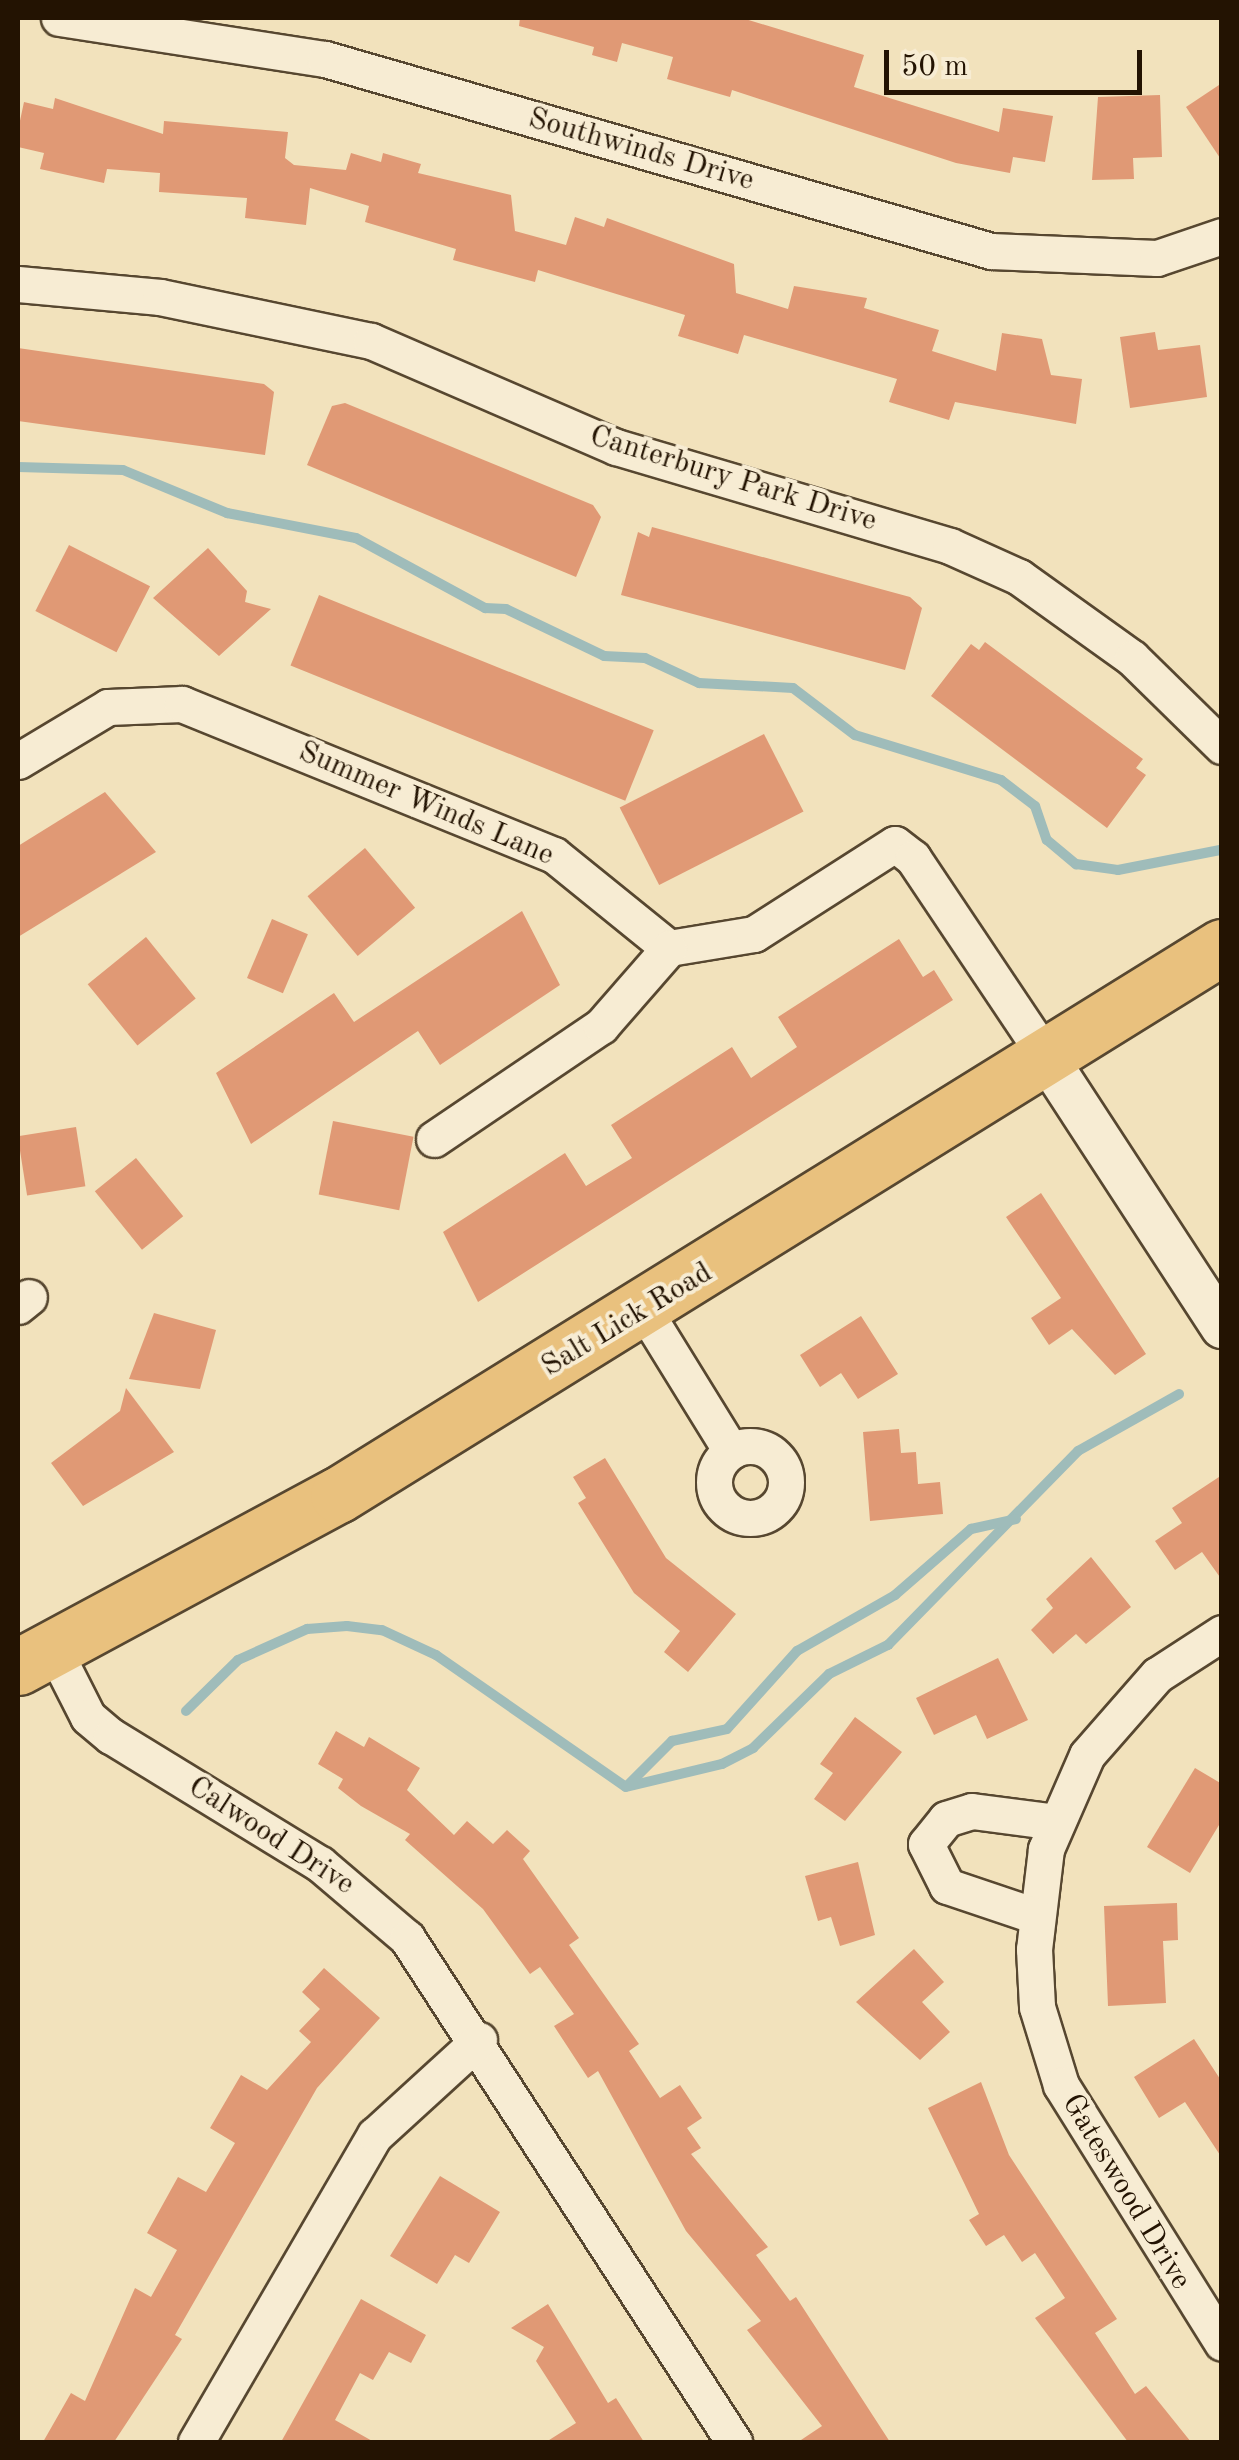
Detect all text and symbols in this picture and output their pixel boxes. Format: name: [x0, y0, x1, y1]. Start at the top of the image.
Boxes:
scale bar: [889, 30, 1146, 92]
text: 50 m: [901, 52, 968, 82]
street label: Southwinds Drive: [524, 101, 758, 199]
street label: Canterbury Park Drive: [585, 418, 881, 540]
street label: Summer Winds Lane: [293, 734, 559, 874]
street label: Salt Lick Road: [535, 1255, 719, 1385]
street label: Calwood Drive: [181, 1769, 361, 1903]
street label: Gateswood Drive: [1054, 2088, 1198, 2296]

